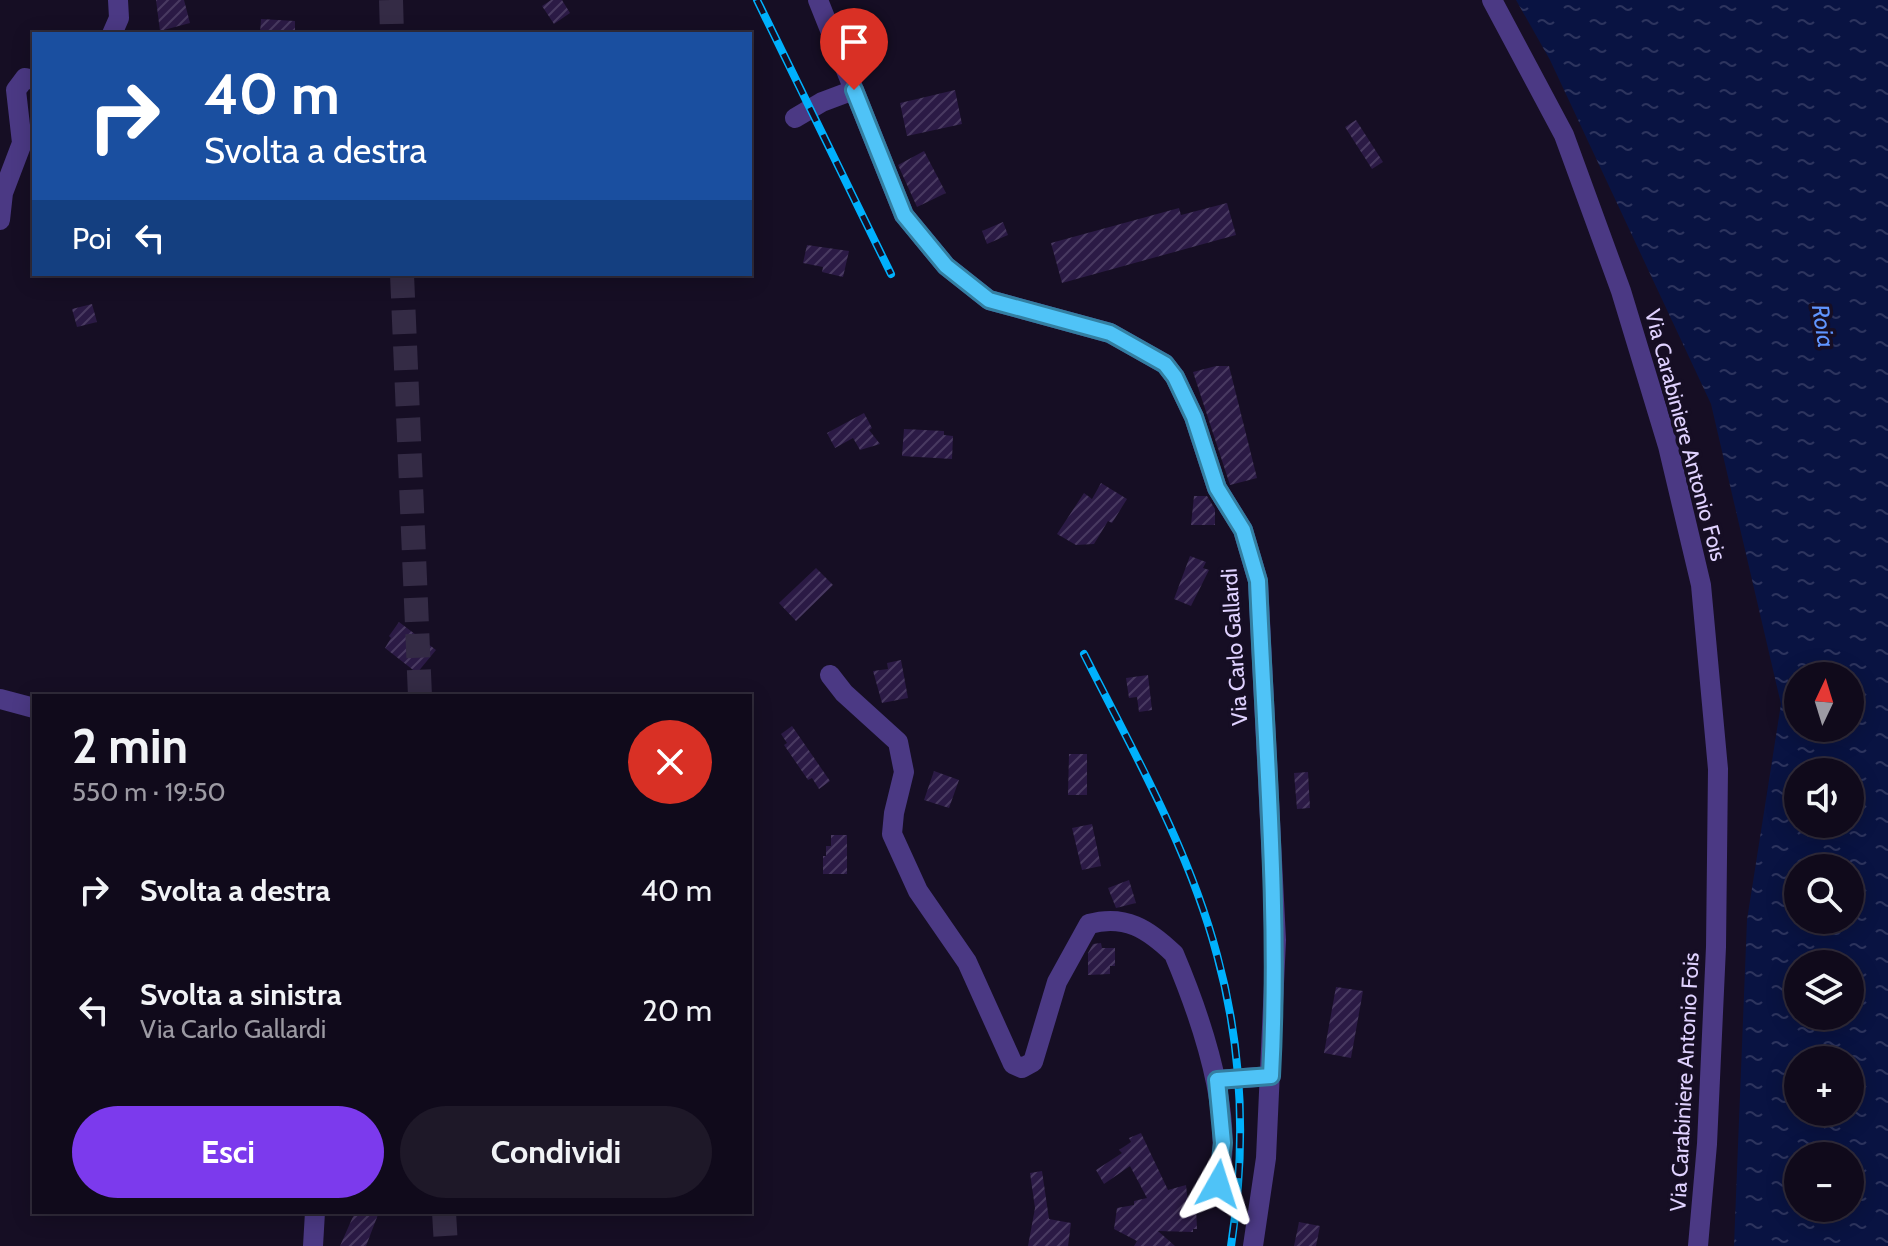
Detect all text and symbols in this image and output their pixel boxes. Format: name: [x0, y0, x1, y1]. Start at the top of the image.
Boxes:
pin: [820, 8, 888, 90]
icon: arrive: [832, 20, 876, 64]
text: 40 m: [204, 60, 340, 128]
icon: right: [72, 64, 176, 168]
text: Svolta a destra: [204, 128, 427, 172]
icon: left: [128, 216, 172, 260]
text: Poi: [72, 220, 112, 257]
water label: Roia: [1806, 302, 1841, 350]
street label: Via Carabiniere Antonio Fois: [1639, 306, 1732, 564]
street label: Via Carlo Gallardi: [1216, 567, 1253, 727]
north arrow: [1784, 662, 1864, 742]
map controls: [1784, 662, 1864, 1222]
text: 2 min: [72, 717, 188, 775]
button: close: [628, 720, 712, 804]
button: sound: [1784, 758, 1864, 838]
text: 550 m · 19:50: [72, 776, 226, 808]
button: search: [1784, 854, 1864, 934]
icon: right: [72, 868, 116, 912]
text: Svolta a destra: [140, 872, 331, 909]
text: 40 m: [641, 872, 712, 909]
button: layers: [1784, 950, 1864, 1030]
street label: Via Carabiniere Antonio Fois: [1664, 952, 1705, 1212]
text: Svolta a sinistra: [140, 976, 342, 1013]
icon: left: [72, 988, 116, 1032]
text: 20 m: [642, 992, 712, 1029]
text: Via Carlo Gallardi: [140, 1013, 326, 1045]
button: +: [1784, 1046, 1864, 1126]
button: Esci: [72, 1106, 384, 1198]
button: Condividi: [400, 1106, 712, 1198]
position arrow: [1176, 1142, 1260, 1226]
button: −: [1784, 1142, 1864, 1222]

